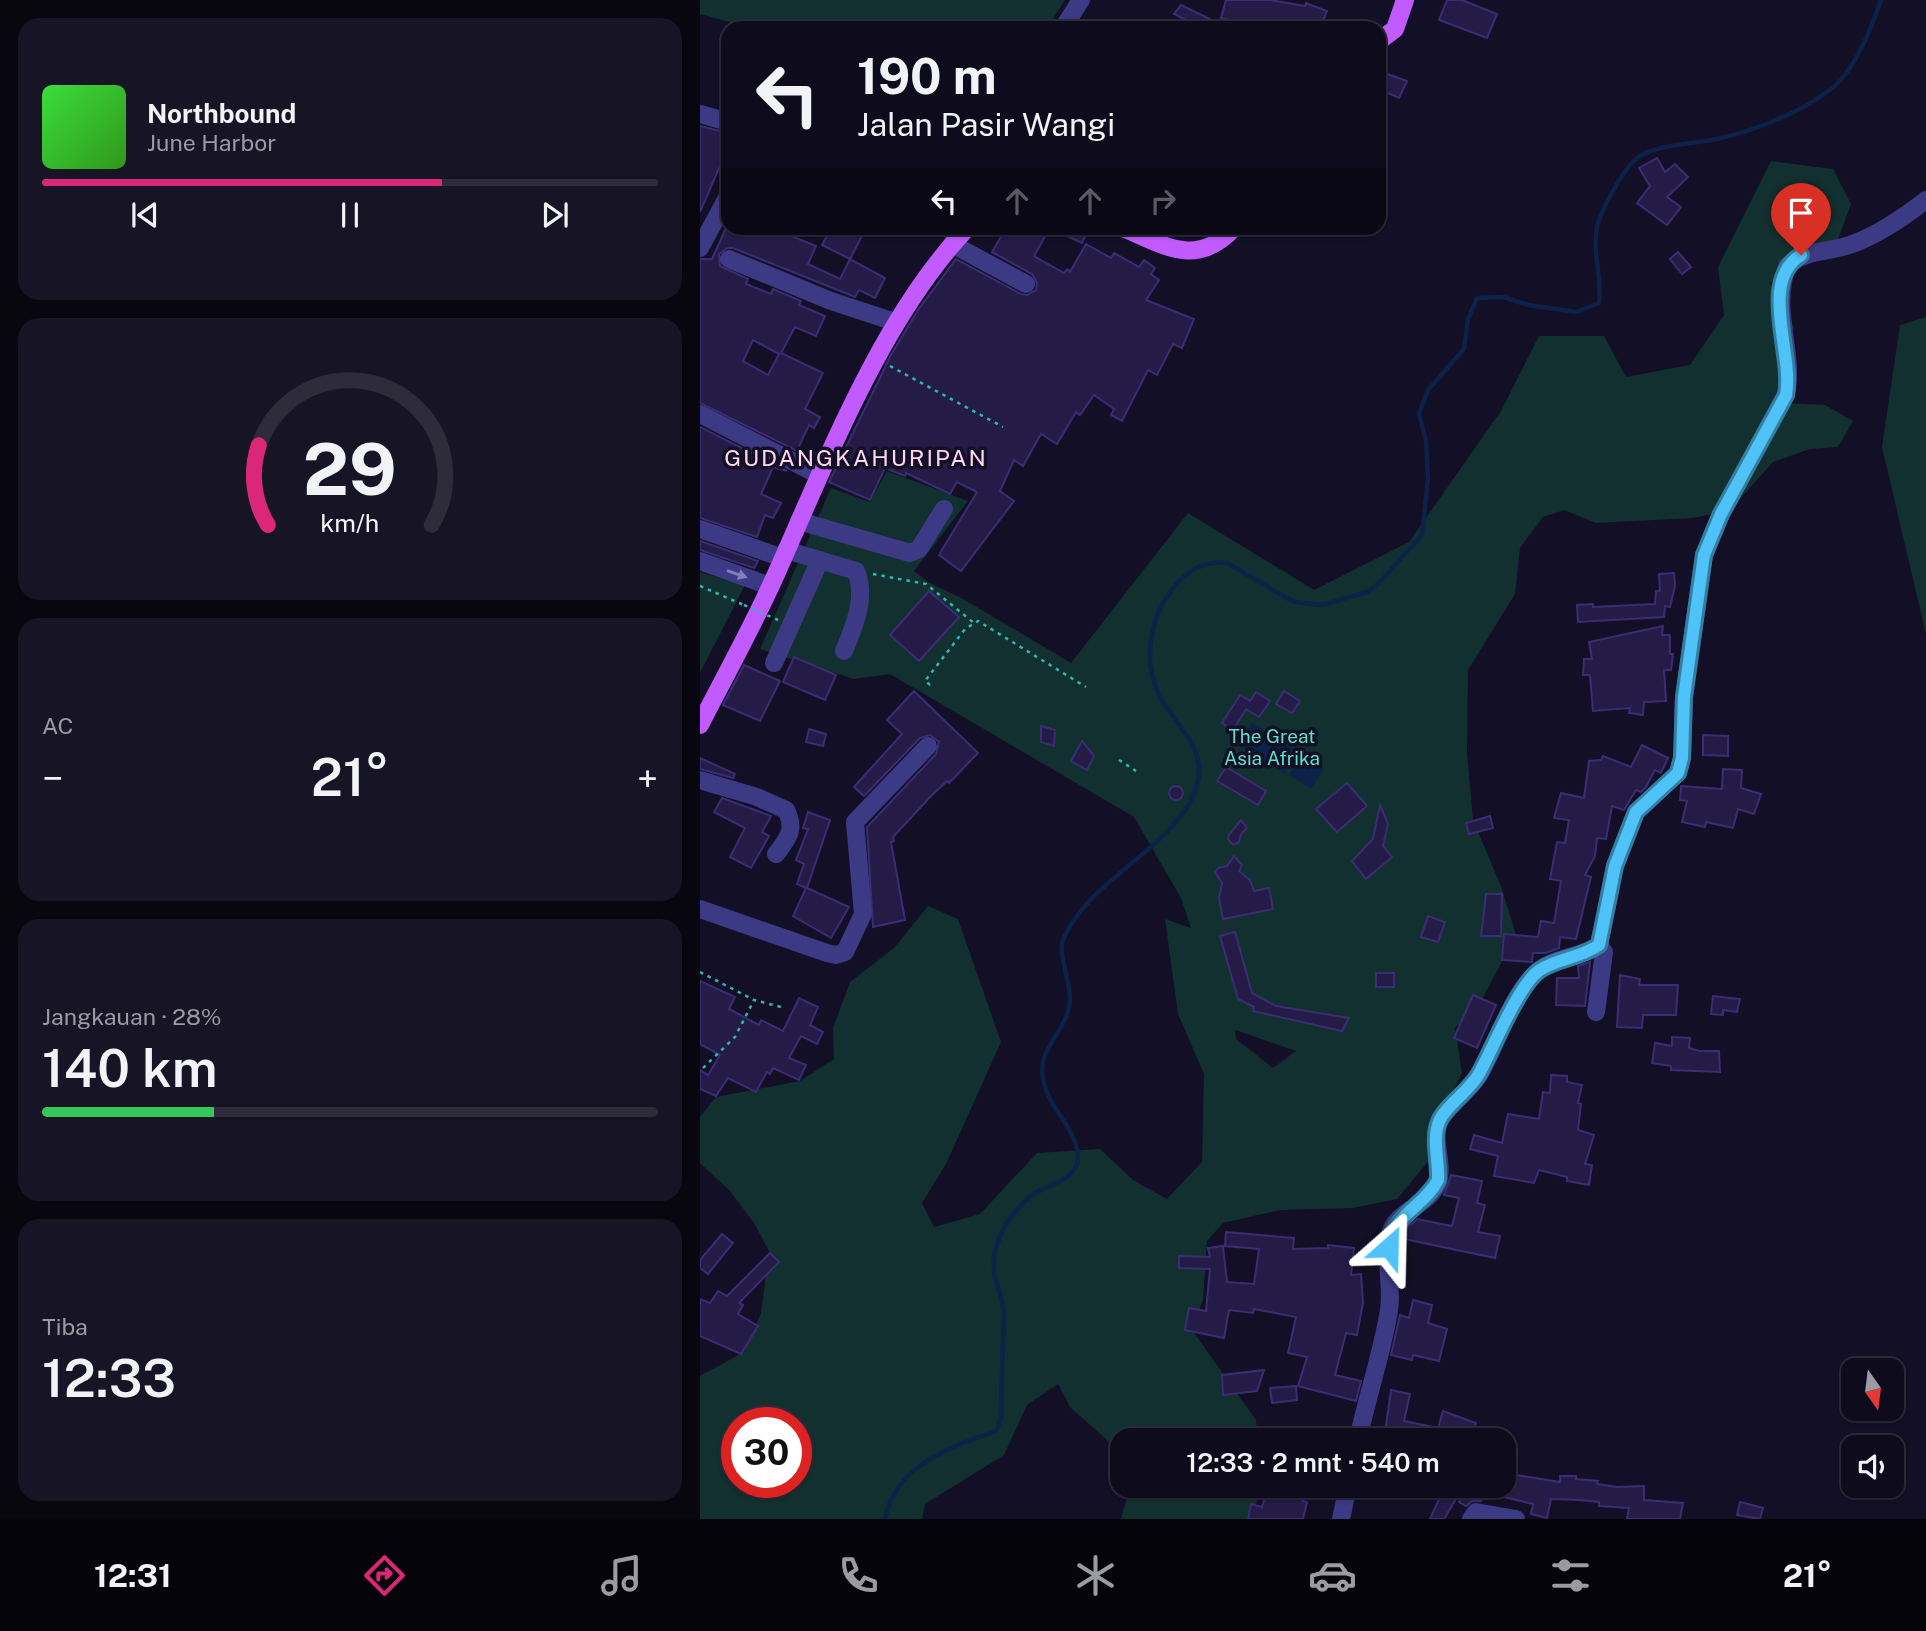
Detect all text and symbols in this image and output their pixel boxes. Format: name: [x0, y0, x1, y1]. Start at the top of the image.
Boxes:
text: 190 m: [857, 47, 997, 105]
icon: left: [742, 49, 833, 140]
text: Northbound: [147, 98, 296, 129]
text: Jalan Pasir Wangi: [857, 106, 1115, 143]
text: June Harbor: [147, 129, 276, 156]
icon: left: [925, 182, 963, 220]
icon: ahead: [998, 182, 1036, 220]
icon: ahead: [1071, 182, 1109, 220]
icon: right: [1144, 182, 1182, 220]
pin: [1771, 183, 1831, 255]
icon: arrive: [1782, 194, 1820, 232]
icon: previous: [126, 196, 164, 234]
icon: pause: [331, 196, 369, 234]
icon: next: [536, 196, 574, 234]
text: 29: [303, 427, 397, 512]
district label: GUDANGKAHURIPAN: [724, 444, 988, 471]
text: km/h: [321, 508, 379, 538]
one-way arrow: [727, 569, 748, 580]
text: AC: [42, 712, 73, 739]
park label: The Great Asia Afrika: [1224, 725, 1320, 769]
text: 21°: [311, 747, 389, 808]
text: −: [42, 756, 63, 801]
text: +: [637, 756, 658, 801]
text: Jangkauan · 28%: [42, 1003, 222, 1030]
text: 140 km: [42, 1038, 218, 1099]
position arrow: [1352, 1210, 1426, 1284]
text: Tiba: [42, 1313, 88, 1340]
text: 12:33: [42, 1348, 176, 1409]
north arrow: [1841, 1358, 1904, 1421]
map controls: [1841, 1358, 1904, 1498]
speed limit sign: 30: [721, 1407, 812, 1498]
button: sound: [1841, 1435, 1904, 1498]
text: 12:33 · 2 mnt · 540 m: [1186, 1447, 1440, 1478]
icon: directions: [360, 1551, 409, 1600]
icon: music: [597, 1551, 646, 1600]
icon: phone: [834, 1551, 883, 1600]
icon: climate: [1071, 1551, 1120, 1600]
icon: car: [1308, 1551, 1357, 1600]
icon: filters: [1546, 1551, 1595, 1600]
text: 12:31: [94, 1557, 172, 1594]
text: 21°: [1783, 1557, 1832, 1594]

